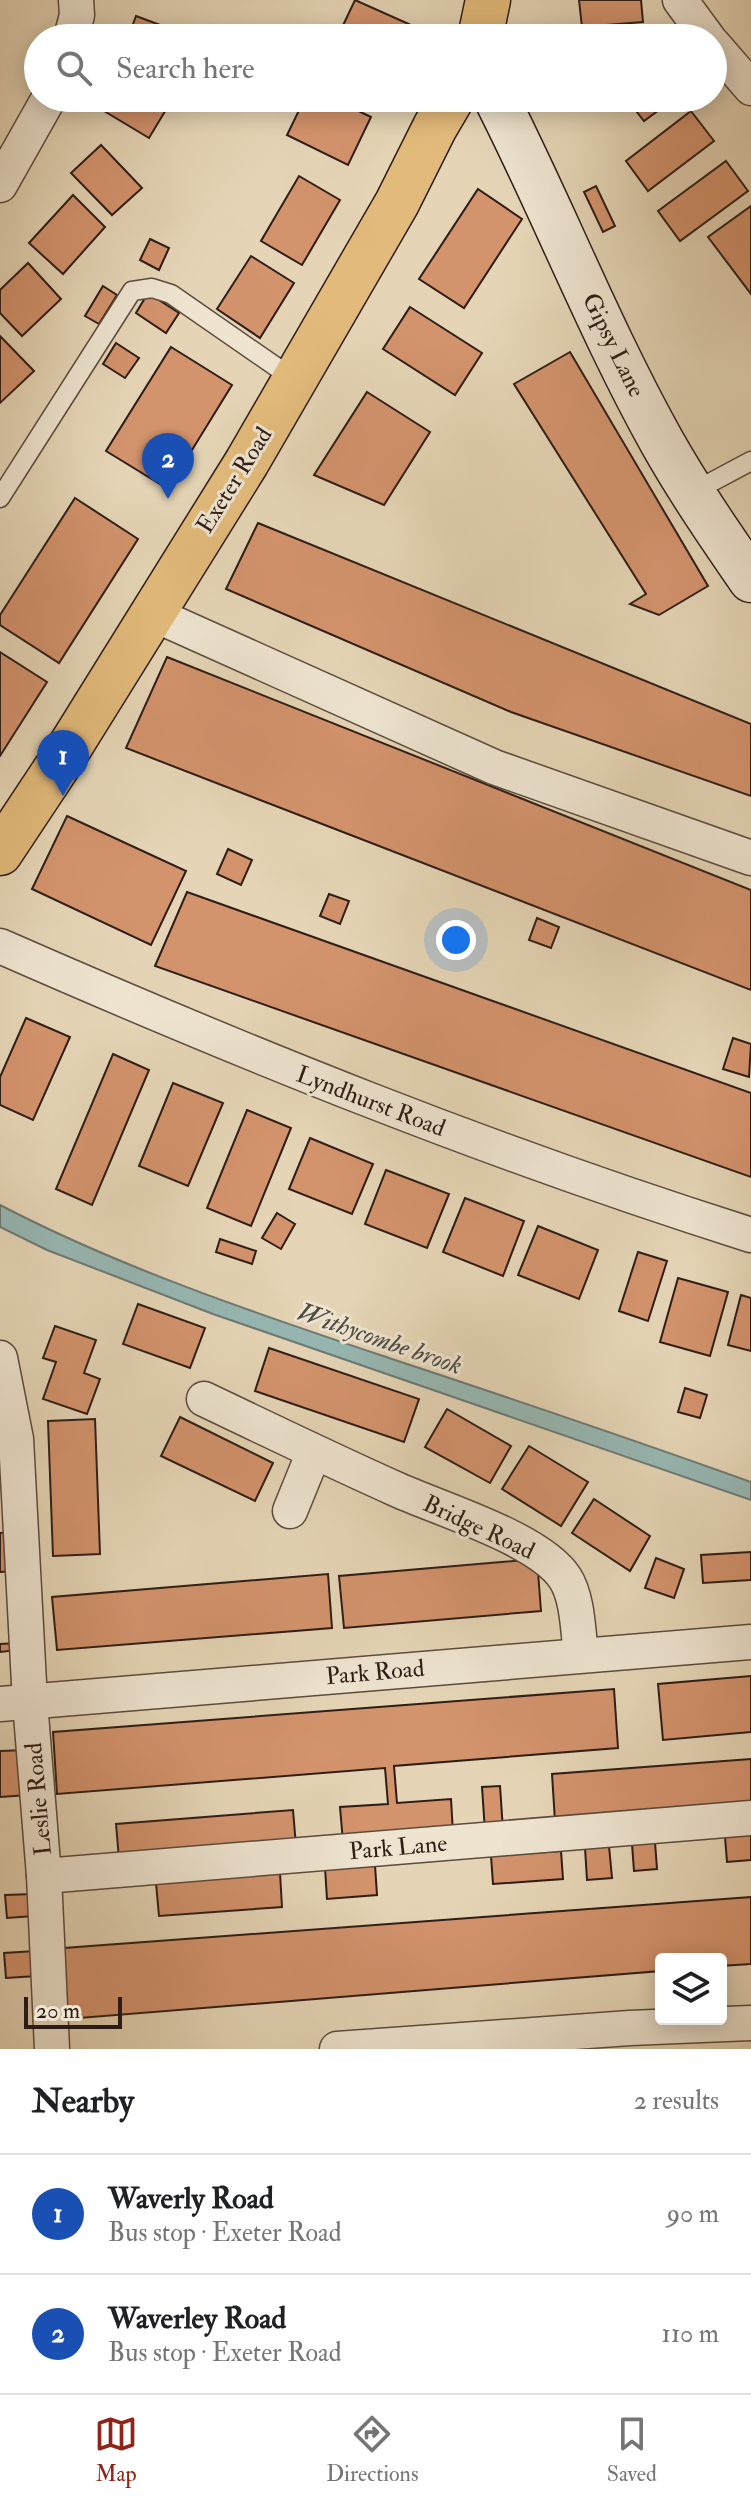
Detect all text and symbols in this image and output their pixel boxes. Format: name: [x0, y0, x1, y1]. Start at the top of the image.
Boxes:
search box: [24, 24, 727, 112]
icon: search: [52, 46, 96, 90]
text: Search here: [116, 50, 255, 87]
street label: Gipsy Lane: [575, 288, 652, 402]
street label: Exeter Road: [190, 421, 279, 539]
pin: 2: [142, 433, 194, 499]
pin: 1: [37, 730, 89, 796]
your location: [436, 920, 476, 960]
street label: Lyndhurst Road: [292, 1059, 450, 1144]
water label: Withycombe brook: [293, 1296, 466, 1382]
street label: Bridge Road: [418, 1488, 540, 1567]
street label: Park Road: [324, 1653, 426, 1692]
street label: Leslie Road: [18, 1741, 59, 1857]
street label: Park Lane: [348, 1828, 448, 1867]
map controls: [655, 1953, 727, 2025]
button: layers: [655, 1953, 727, 2025]
scale bar: [24, 1993, 122, 2029]
text: 20 m: [36, 1997, 80, 2025]
text: Nearby: [32, 2080, 134, 2123]
text: 2 results: [634, 2085, 719, 2117]
text: Waverly Road: [108, 2180, 274, 2217]
text: 1: [53, 2198, 63, 2230]
text: 90 m: [667, 2198, 719, 2230]
text: Bus stop · Exeter Road: [108, 2217, 342, 2249]
text: Waverley Road: [108, 2300, 286, 2337]
text: 2: [51, 2318, 65, 2350]
text: 110 m: [662, 2318, 719, 2350]
text: Bus stop · Exeter Road: [108, 2337, 342, 2369]
tab: Map: [94, 2412, 138, 2488]
tab: Directions: [326, 2412, 419, 2488]
tab: Saved: [607, 2412, 657, 2488]

